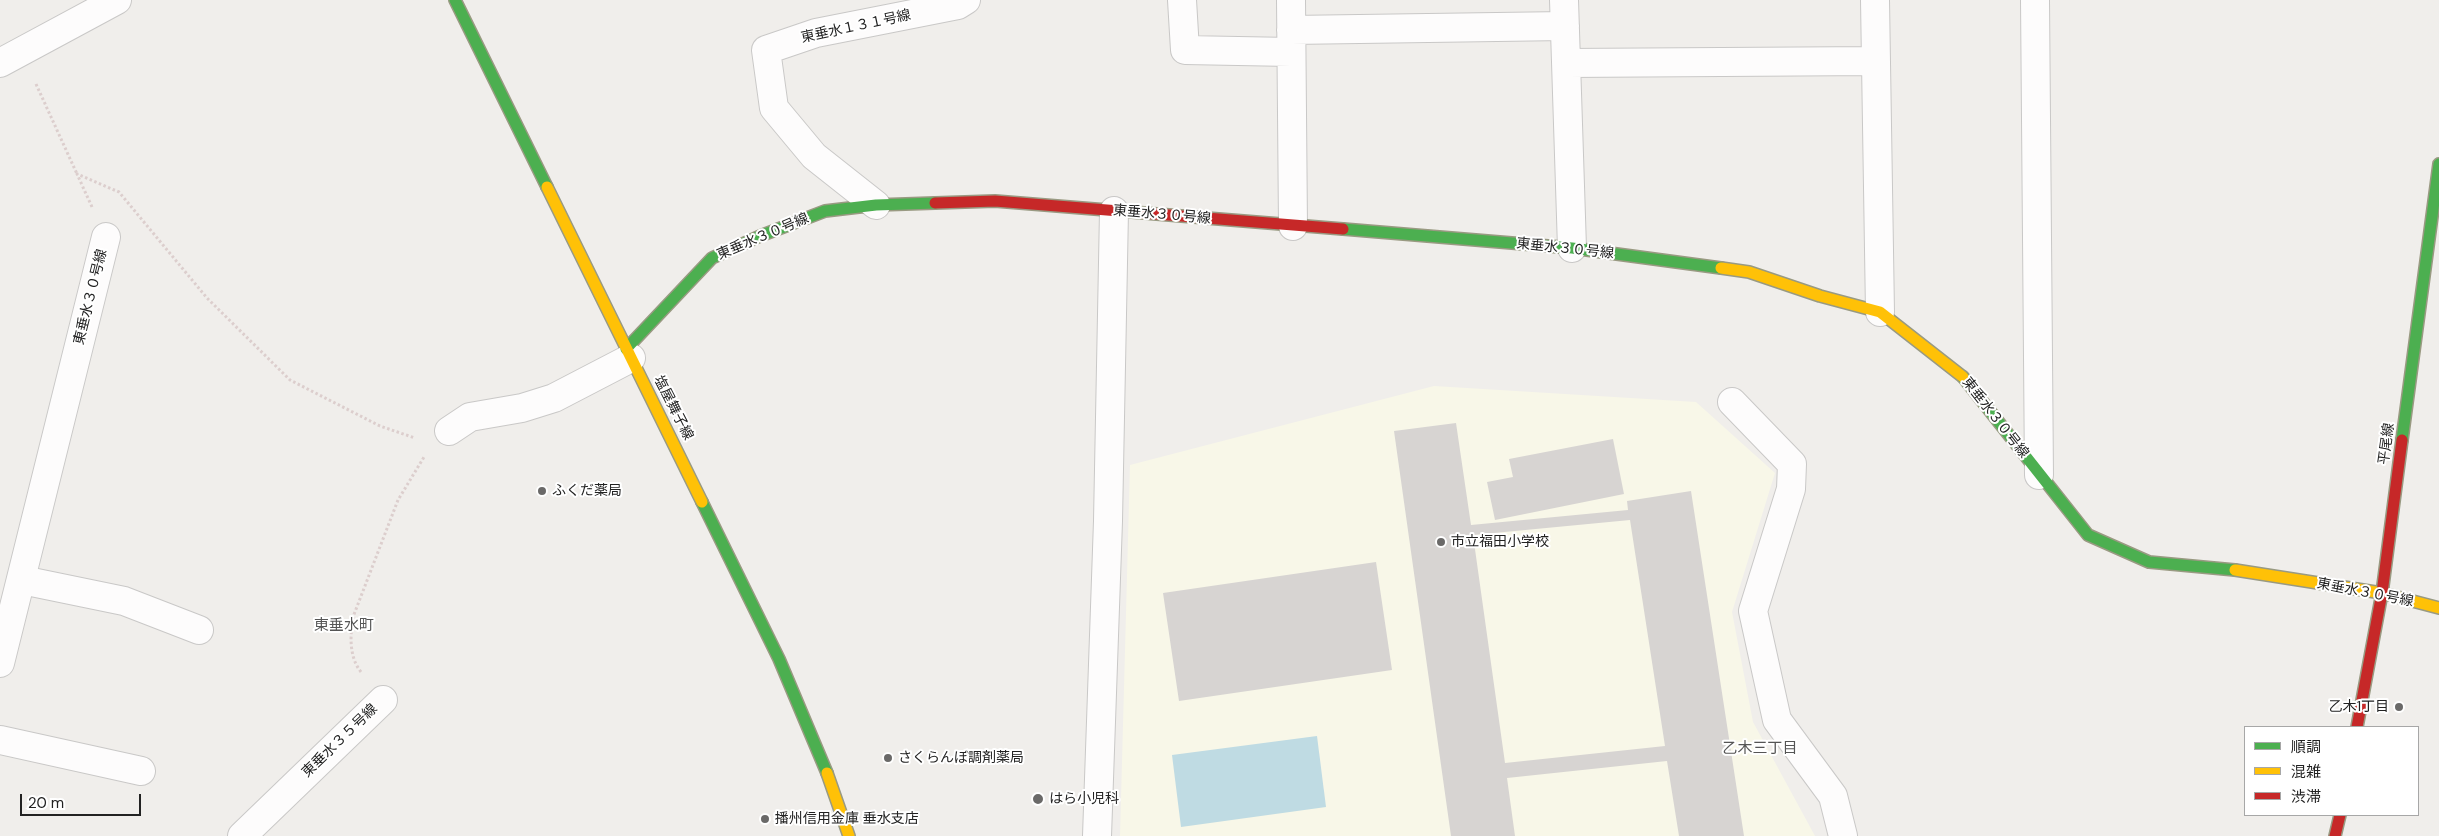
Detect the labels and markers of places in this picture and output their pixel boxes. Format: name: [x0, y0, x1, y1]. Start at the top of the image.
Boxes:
place label: ふくだ薬局: [552, 483, 622, 499]
marker: ふくだ薬局: [536, 485, 548, 497]
place label: 市立福田小学校: [1451, 534, 1549, 550]
marker: 市立福田小学校: [1435, 536, 1447, 548]
place label: 乙木1丁目: [2329, 699, 2389, 715]
marker: 乙木1丁目: [2393, 701, 2405, 713]
place label: さくらんぼ調剤薬局: [898, 750, 1024, 766]
marker: さくらんぼ調剤薬局: [882, 752, 894, 764]
place label: はら小児科: [1049, 791, 1119, 807]
marker: はら小児科: [1031, 792, 1045, 806]
place label: 播州信用金庫 垂水支店: [775, 811, 919, 827]
marker: 播州信用金庫 垂水支店: [759, 813, 771, 825]

